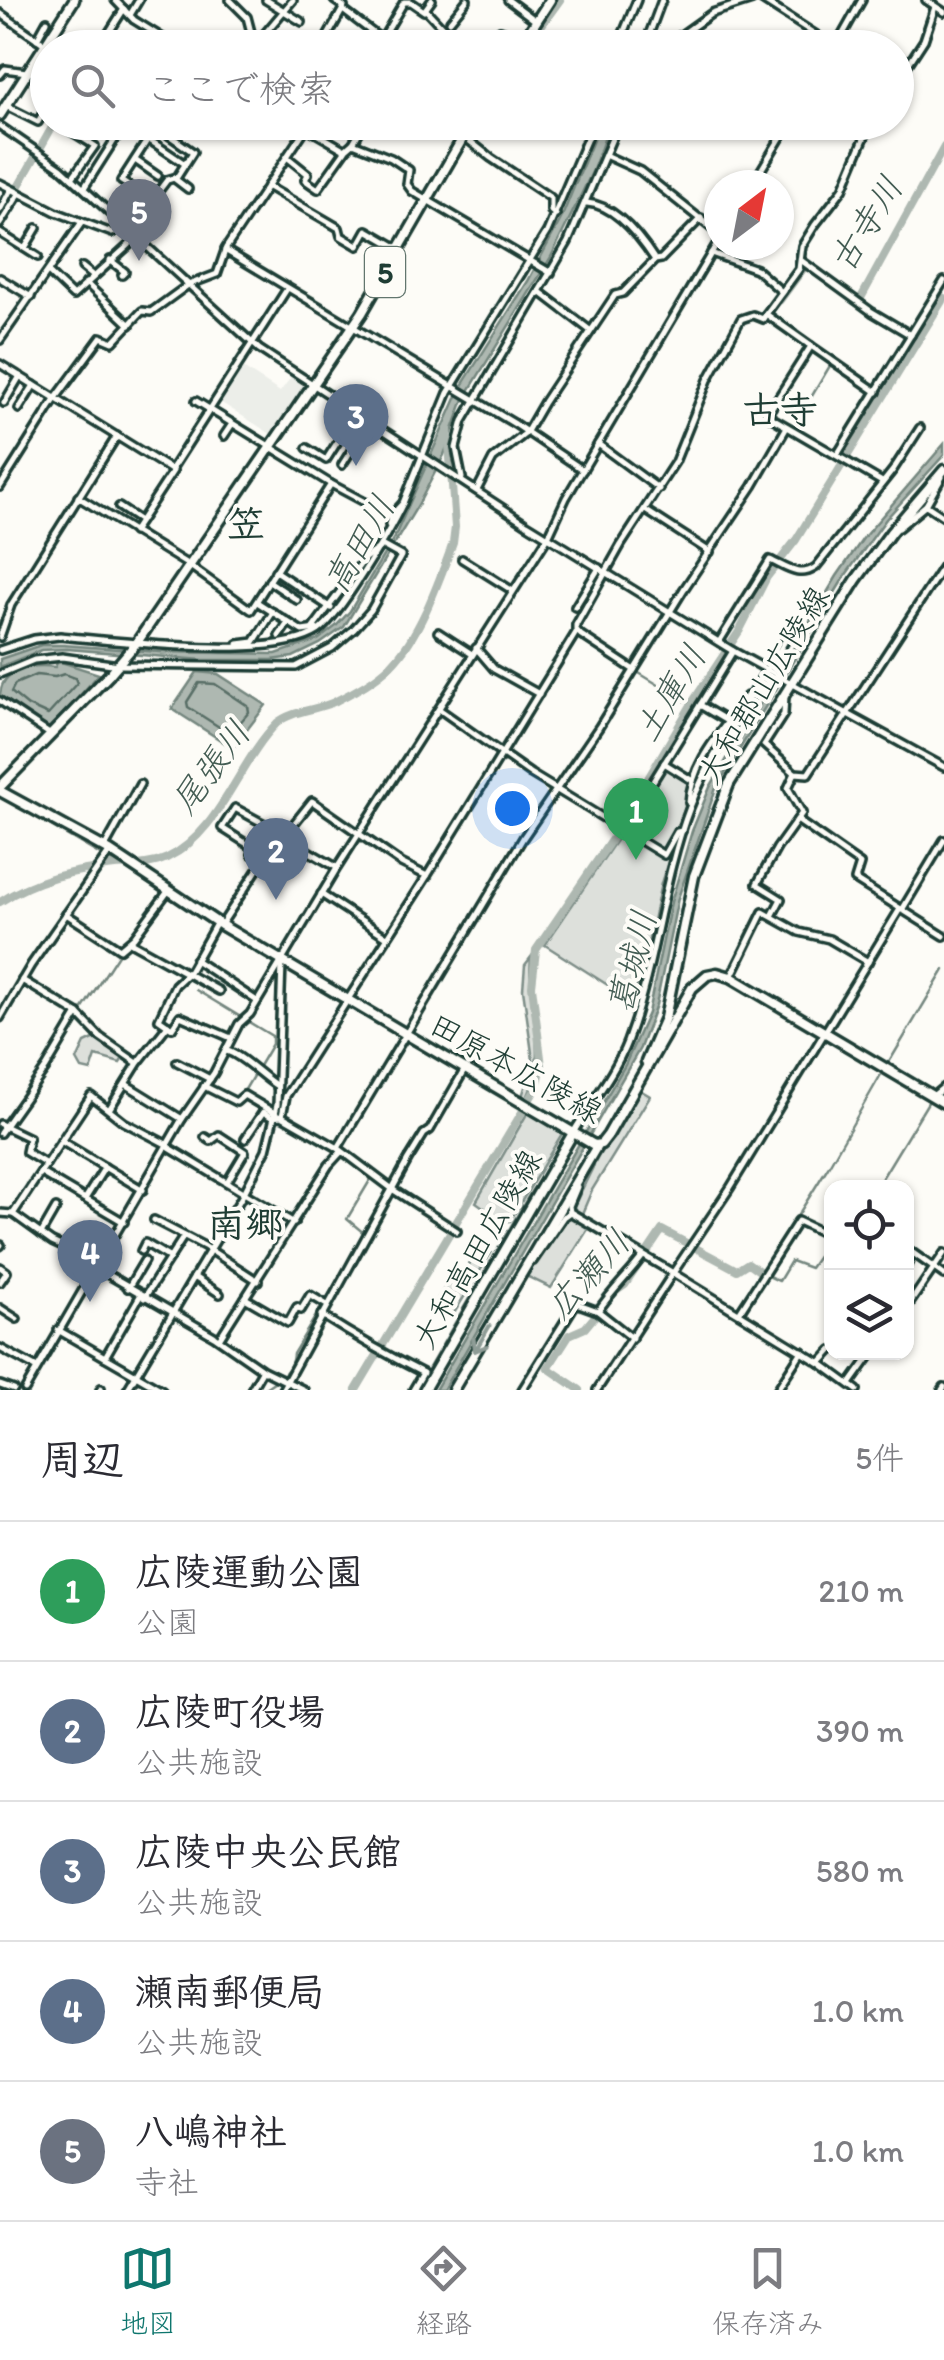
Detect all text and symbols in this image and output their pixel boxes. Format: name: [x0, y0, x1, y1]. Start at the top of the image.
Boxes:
search box: [30, 30, 914, 140]
icon: search: [65, 58, 120, 113]
text: ここで検索: [145, 66, 335, 112]
water label: 古寺川: [820, 168, 912, 280]
north arrow: [704, 170, 794, 260]
pin: 5: [106, 178, 172, 261]
road number: 5: [365, 247, 405, 297]
pin: 3: [324, 384, 388, 466]
district label: 古寺: [742, 387, 818, 433]
water label: 高田川: [315, 488, 403, 600]
district label: 笠: [227, 501, 265, 547]
street label: 大和郡山広陵線: [689, 579, 837, 791]
water label: 土庫川: [625, 637, 715, 749]
water label: 尾張川: [163, 712, 259, 822]
pin: 1: [604, 778, 668, 860]
your location: [487, 783, 538, 834]
pin: 2: [244, 818, 308, 900]
water label: 葛城川: [599, 906, 665, 1018]
street label: 田原本広陵線: [423, 1005, 609, 1131]
street label: 大和高田広陵線: [405, 1142, 549, 1356]
map controls: [824, 1180, 914, 1360]
button: locate: [824, 1180, 914, 1270]
district label: 南郷: [207, 1201, 283, 1247]
pin: 4: [58, 1220, 122, 1302]
water label: 広瀬川: [537, 1221, 639, 1327]
button: layers: [824, 1270, 914, 1360]
one-way arrow: [472, 1324, 492, 1354]
text: 周辺: [40, 1434, 124, 1485]
text: 5件: [855, 1439, 904, 1477]
text: 広陵運動公園: [135, 1549, 363, 1595]
text: 1: [65, 1572, 80, 1610]
text: 210 m: [818, 1572, 904, 1610]
text: 公園: [135, 1603, 199, 1641]
text: 広陵町役場: [135, 1689, 325, 1735]
text: 2: [64, 1712, 81, 1750]
text: 390 m: [816, 1712, 904, 1750]
text: 公共施設: [135, 1743, 263, 1781]
text: 広陵中央公民館: [135, 1829, 401, 1875]
text: 3: [64, 1852, 81, 1890]
text: 580 m: [816, 1852, 904, 1890]
text: 公共施設: [135, 1883, 263, 1921]
text: 瀬南郵便局: [135, 1969, 325, 2015]
text: 4: [63, 1992, 82, 2030]
text: 1.0 km: [812, 1992, 904, 2030]
text: 公共施設: [135, 2023, 263, 2061]
text: 八嶋神社: [135, 2109, 287, 2155]
text: 5: [64, 2132, 81, 2170]
text: 1.0 km: [812, 2132, 904, 2170]
text: 寺社: [135, 2163, 199, 2201]
tab: 地図: [120, 2241, 176, 2341]
tab: 経路: [416, 2241, 472, 2341]
tab: 保存済み: [712, 2241, 824, 2341]

